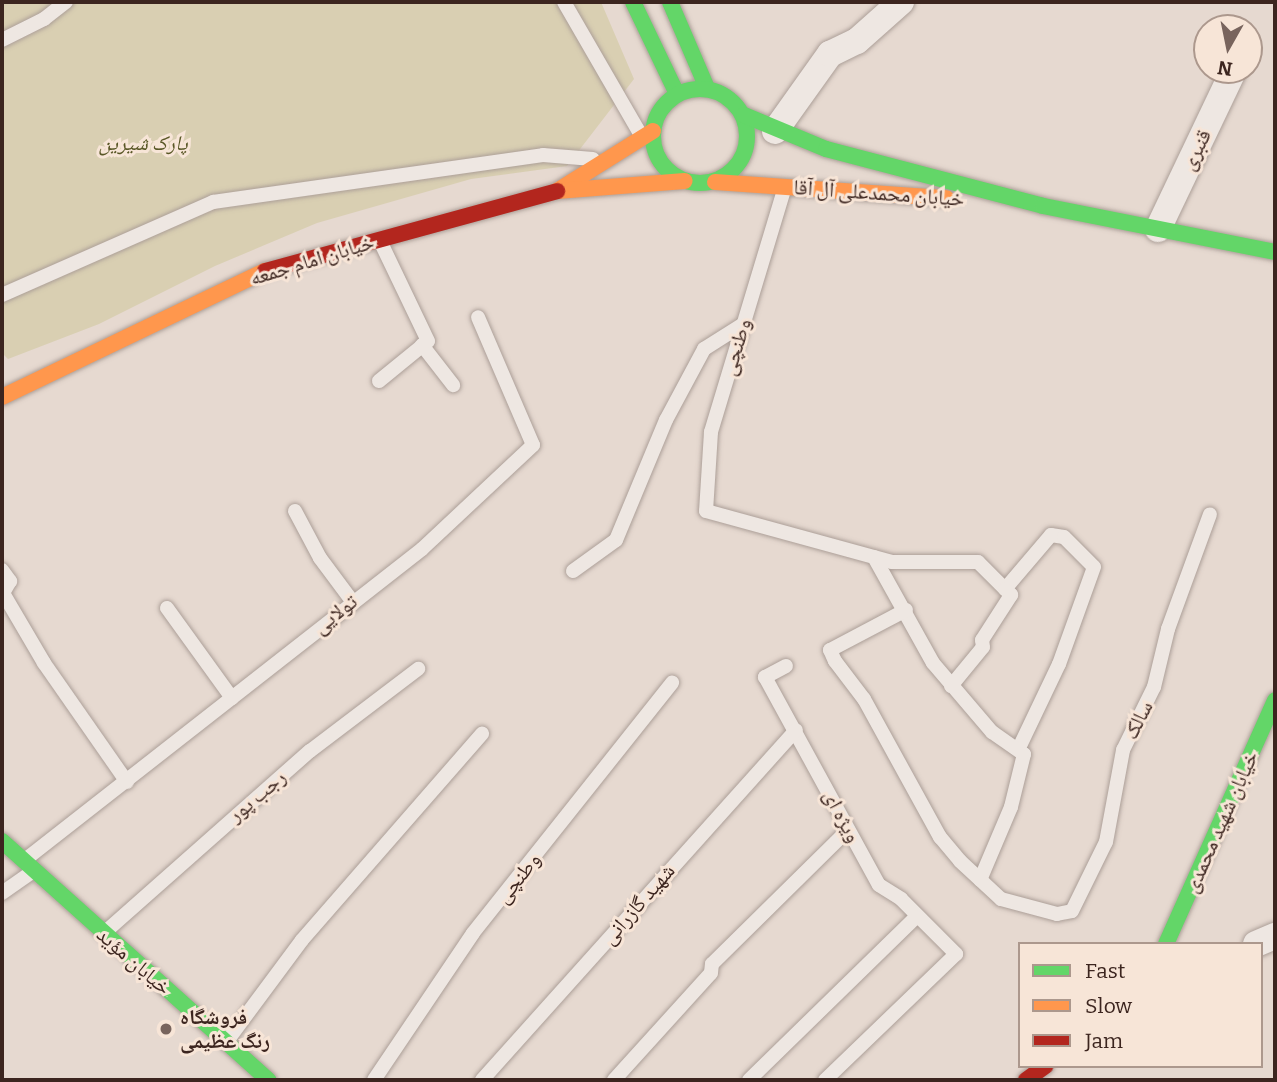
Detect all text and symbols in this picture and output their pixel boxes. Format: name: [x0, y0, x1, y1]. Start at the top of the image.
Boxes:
north arrow: [1193, 14, 1263, 84]
text: N: [1216, 56, 1234, 81]
street label: قنبری: [1175, 125, 1217, 175]
park label: پارک شیرین: [98, 130, 188, 156]
street label: خیابان محمدعلی آل آقا: [793, 174, 965, 212]
street label: خیابان امام جمعه: [247, 229, 377, 291]
street label: وطنچی: [715, 315, 757, 379]
street label: تولایی: [308, 589, 362, 639]
street label: سالک: [1118, 697, 1158, 743]
street label: خیابان شهید محمدی: [1178, 747, 1264, 897]
street label: رجب پور: [223, 765, 291, 827]
street label: ویژه ای: [818, 785, 866, 847]
street label: وطنچی: [490, 847, 546, 909]
street label: شهید گازرانی: [596, 858, 680, 950]
street label: خیابان مؤید: [92, 922, 176, 1000]
legend: [1018, 942, 1263, 1068]
text: Fast: [1085, 958, 1125, 984]
text: Slow: [1085, 993, 1132, 1019]
place label: فروشگاه رنگ عظیمی: [180, 1004, 270, 1054]
marker: فروشگاه رنگ عظیمی: [158, 1021, 174, 1037]
text: Jam: [1085, 1028, 1123, 1054]

